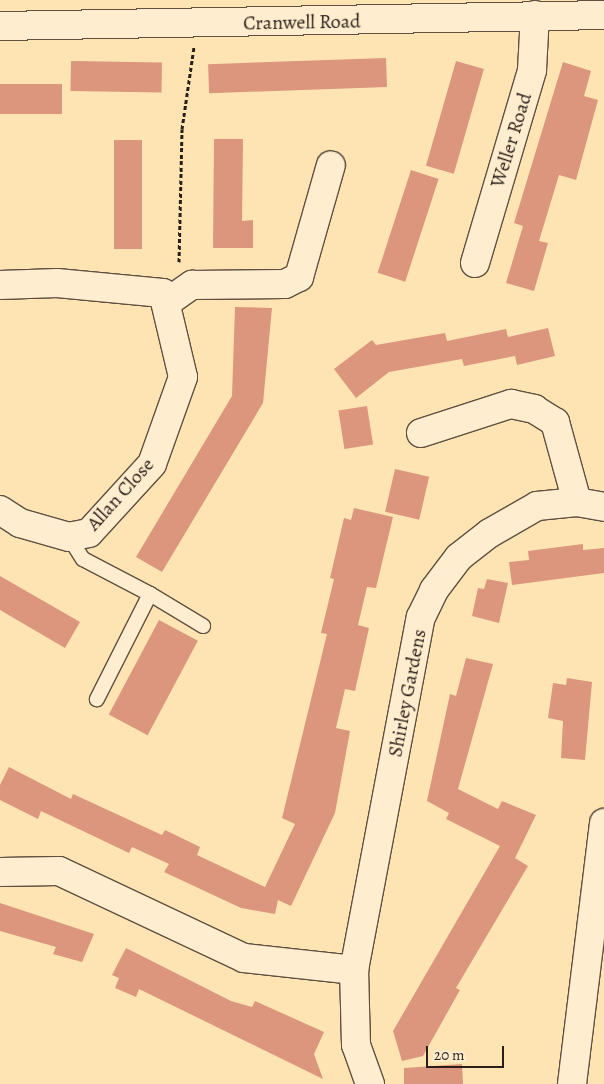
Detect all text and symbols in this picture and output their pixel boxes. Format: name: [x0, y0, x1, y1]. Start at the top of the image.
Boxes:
street label: Cranwell Road: [243, 9, 361, 35]
street label: Weller Road: [485, 90, 537, 190]
street label: Allan Close: [81, 453, 159, 535]
street label: Shirley Gardens: [383, 627, 431, 759]
scale bar: [429, 1036, 506, 1068]
text: 20 m: [434, 1045, 465, 1065]

